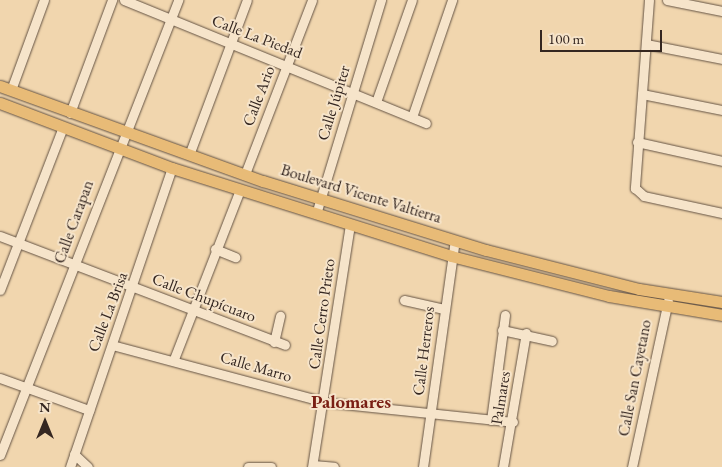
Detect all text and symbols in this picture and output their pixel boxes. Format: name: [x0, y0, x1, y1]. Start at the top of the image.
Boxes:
street label: Calle La Piedad: [209, 11, 305, 63]
scale bar: [542, 20, 664, 52]
text: 100 m: [548, 29, 584, 48]
street label: Calle Ario: [239, 63, 279, 129]
street label: Calle Júpiter: [313, 63, 355, 143]
street label: Boulevard Vicente Valtierra: [278, 160, 444, 228]
street label: Calle Carapan: [50, 178, 98, 266]
street label: Calle Cerro Prieto: [305, 257, 339, 371]
street label: Calle La Brisa: [84, 269, 132, 355]
street label: Calle Chupícuaro: [149, 269, 259, 327]
street label: Calle Herreros: [409, 305, 439, 397]
street label: Calle San Cayetano: [614, 318, 656, 438]
street label: Calle Marro: [218, 348, 294, 386]
street label: Palmares: [487, 370, 515, 426]
district label: Palomares: [311, 391, 391, 413]
north arrow: [20, 397, 70, 447]
text: N: [39, 398, 51, 416]

